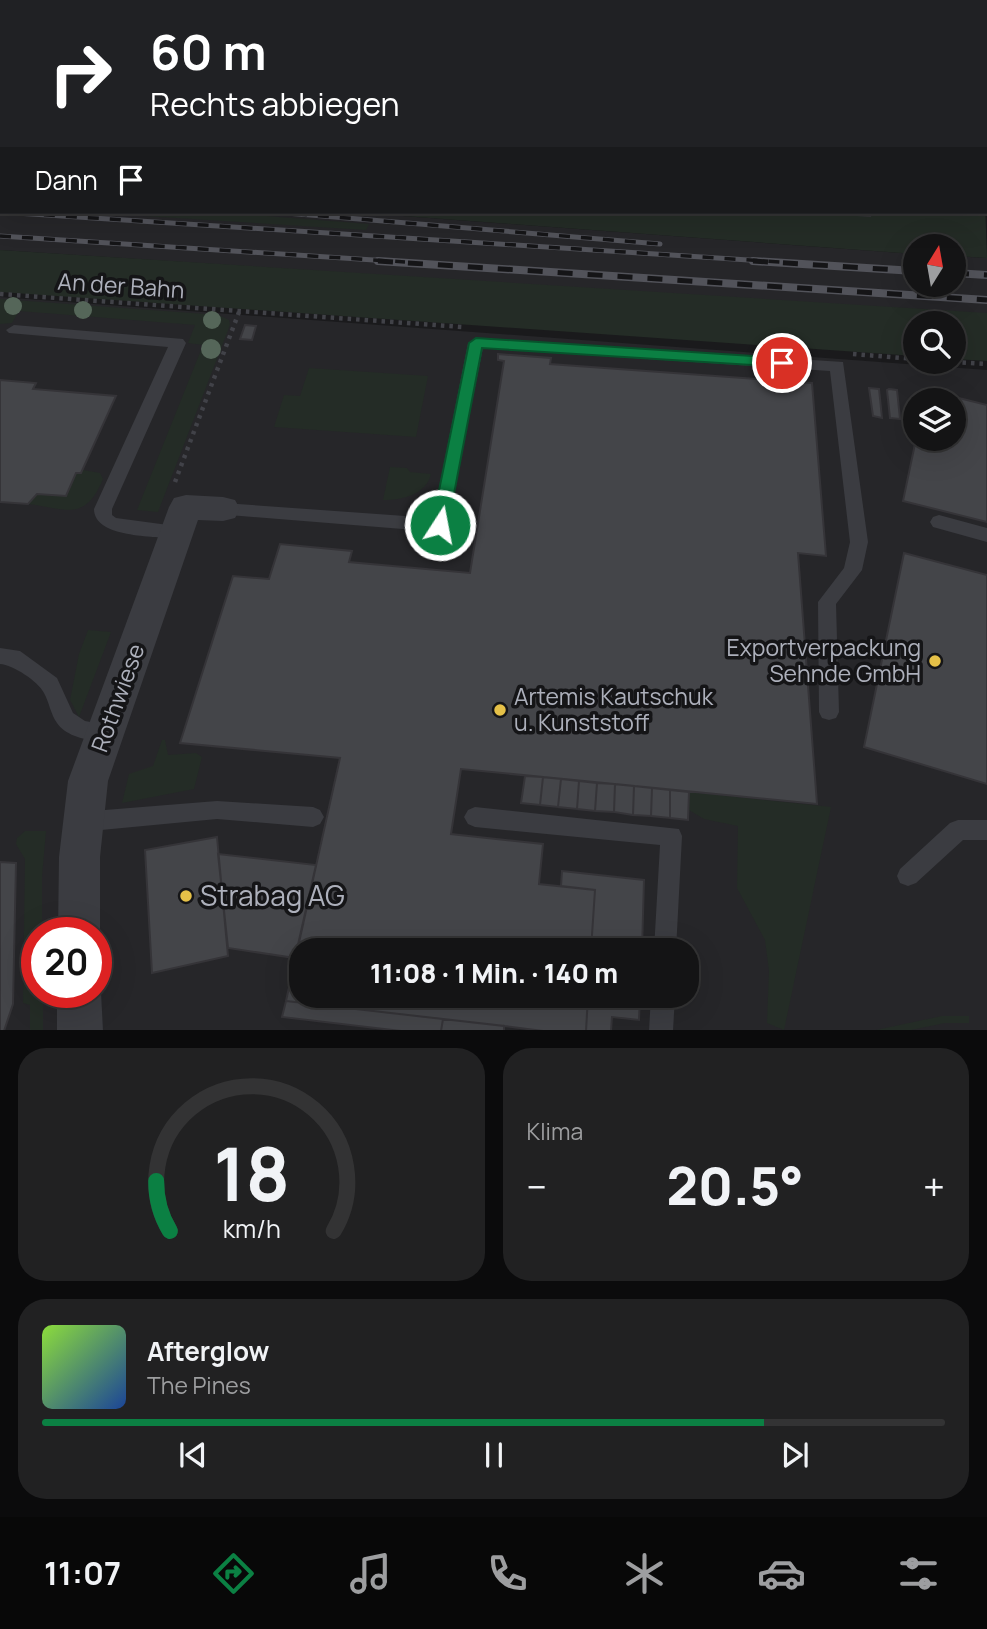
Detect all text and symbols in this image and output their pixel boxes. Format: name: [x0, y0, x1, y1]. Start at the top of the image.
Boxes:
text: 60 m: [150, 18, 267, 85]
icon: right: [35, 28, 126, 119]
text: Rechts abbiegen: [150, 82, 400, 126]
icon: arrive: [112, 161, 150, 199]
text: Dann: [35, 162, 98, 198]
north arrow: [903, 234, 966, 298]
map controls: [903, 234, 966, 451]
street label: An der Bahn: [57, 265, 186, 305]
button: search: [903, 311, 966, 374]
pin: [752, 333, 812, 393]
icon: arrive: [763, 344, 801, 382]
button: layers: [903, 388, 966, 451]
position arrow: [403, 488, 477, 562]
place label: Exportverpackung Sehnde GmbH: [727, 631, 921, 689]
street label: Rothwiese: [83, 639, 151, 756]
marker: Exportverpackung Sehnde GmbH: [927, 653, 943, 669]
place label: Artemis Kautschuk u. Kunststoff: [514, 680, 714, 738]
marker: Artemis Kautschuk u. Kunststoff: [492, 702, 508, 718]
place label: Strabag AG: [200, 876, 345, 914]
marker: Strabag AG: [178, 888, 194, 904]
speed limit sign: 20: [21, 917, 112, 1008]
text: 11:08 · 1 Min. · 140 m: [370, 955, 618, 991]
text: Klima: [527, 1115, 583, 1147]
text: 18: [213, 1123, 289, 1223]
text: 20.5°: [666, 1150, 804, 1221]
text: −: [527, 1160, 547, 1212]
text: +: [923, 1160, 945, 1212]
text: km/h: [222, 1210, 280, 1245]
text: Afterglow: [147, 1333, 269, 1369]
text: The Pines: [147, 1369, 251, 1401]
icon: previous: [174, 1436, 212, 1474]
icon: pause: [475, 1436, 513, 1474]
icon: next: [776, 1436, 814, 1474]
icon: directions: [209, 1549, 258, 1598]
icon: music: [346, 1549, 395, 1598]
icon: phone: [483, 1549, 532, 1598]
icon: climate: [620, 1549, 669, 1598]
icon: car: [757, 1549, 806, 1598]
icon: filters: [894, 1549, 943, 1598]
text: 11:07: [44, 1551, 121, 1595]

